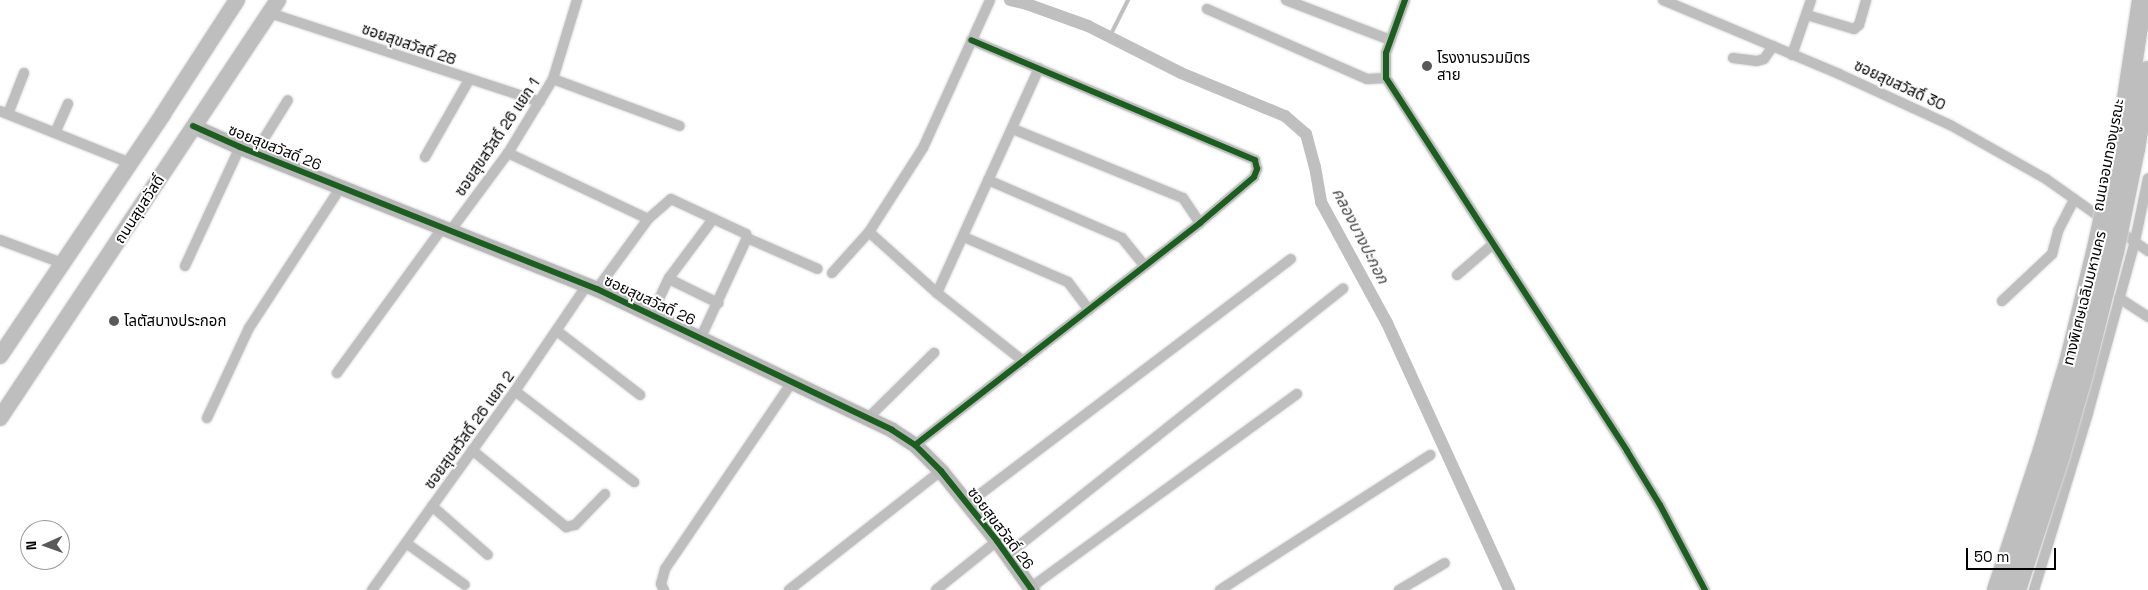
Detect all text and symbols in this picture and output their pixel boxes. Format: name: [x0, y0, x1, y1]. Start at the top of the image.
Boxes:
street label: ซอยสุขสวัสดิ์ 28: [359, 19, 459, 69]
place label: โรงงานรวมมิตร สาย: [1437, 48, 1530, 83]
street label: ซอยสุขสวัสดิ์ 30: [1851, 56, 1949, 114]
marker: โรงงานรวมมิตร สาย: [1421, 60, 1433, 72]
street label: ซอยสุขสวัสดิ์ 26 แยก 1: [451, 75, 543, 199]
street label: ถนนจอมทองบูรณะ: [2088, 97, 2128, 213]
street label: ซอยสุขสวัสดิ์ 26: [226, 120, 324, 174]
street label: ถนนสุขสวัสดิ์: [110, 171, 168, 247]
water label: คลองบางปะกอก: [1328, 185, 1392, 287]
street label: ทางพิเศษเฉลิมมหานคร: [2059, 229, 2109, 367]
street label: ซอยสุขสวัสดิ์ 26: [602, 271, 698, 329]
place label: โลตัสบางประกอก: [124, 312, 226, 330]
marker: โลตัสบางประกอก: [108, 315, 120, 327]
street label: ซอยสุขสวัสดิ์ 26 แยก 2: [420, 368, 518, 492]
street label: ซอยสุขสวัสดิ์ 26: [964, 483, 1038, 573]
north arrow: [20, 520, 70, 570]
scale bar: [1968, 538, 2058, 570]
text: N: [22, 540, 40, 551]
text: 50 m: [1974, 547, 2009, 566]

